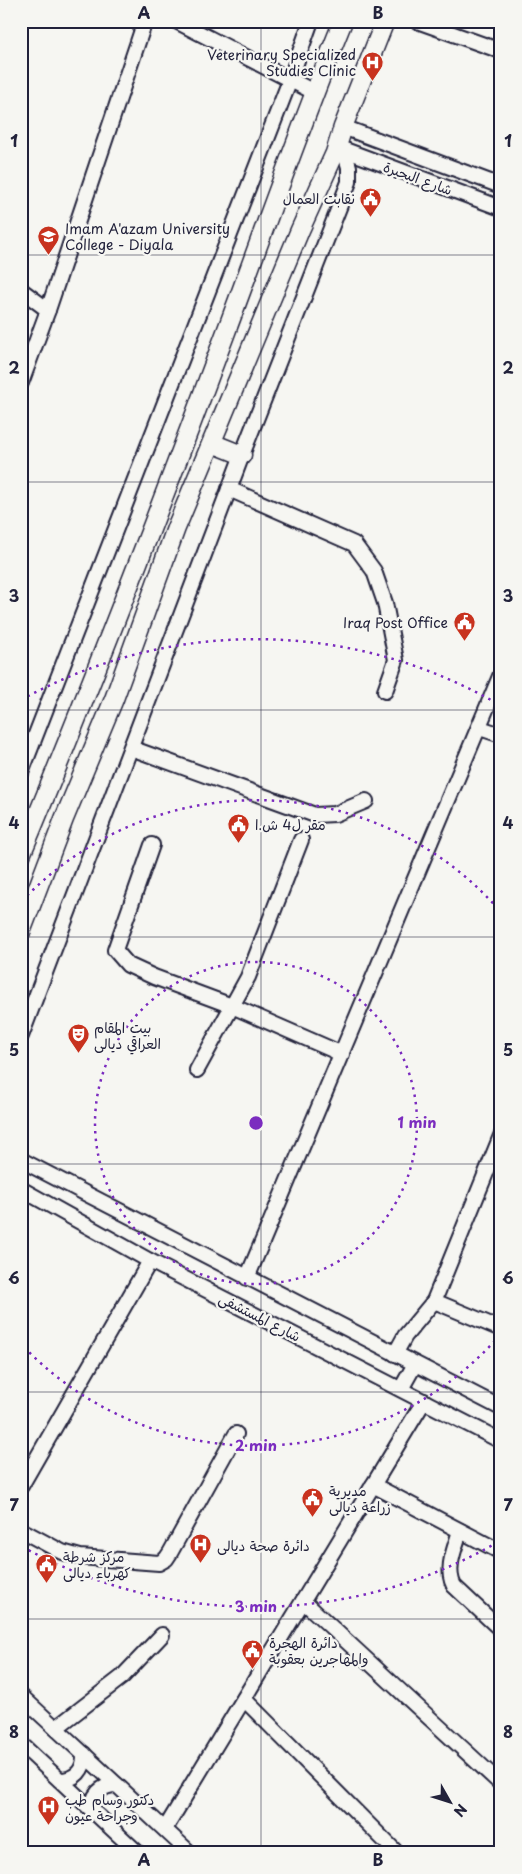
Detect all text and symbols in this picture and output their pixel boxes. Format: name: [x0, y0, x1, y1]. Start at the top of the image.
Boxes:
text: A: [138, 0, 151, 24]
text: B: [373, 0, 384, 24]
place label: Veterinary Specialized Studies Clinic: [207, 44, 356, 81]
hospital icon: Veterinary Specialized Studies Clinic: [360, 50, 384, 81]
text: 1: [10, 128, 18, 152]
text: 1: [504, 128, 512, 152]
street label: شارع البحيرة: [381, 156, 455, 200]
public building icon: نقابت العمال: [359, 186, 383, 217]
place label: نقابت العمال: [283, 188, 355, 209]
place label: Imam A'azam University College - Diyala: [65, 218, 230, 255]
school or university icon: Imam A'azam University College - Diyala: [37, 224, 61, 255]
text: 2: [8, 355, 20, 379]
text: 2: [502, 355, 514, 379]
text: 3: [9, 583, 19, 607]
text: 3: [503, 583, 513, 607]
public building icon: Iraq Post Office: [452, 610, 476, 641]
place label: Iraq Post Office: [343, 612, 448, 633]
text: 4: [9, 810, 20, 834]
text: 4: [503, 810, 514, 834]
public building icon: مقر ل4 ش.ا: [227, 812, 251, 843]
place label: مقر ل4 ش.ا: [255, 814, 326, 835]
place label: بيت المقام العراقي ديالى: [94, 1017, 161, 1055]
theatre icon: بيت المقام العراقي ديالى: [66, 1023, 90, 1054]
text: 5: [9, 1037, 19, 1061]
text: 5: [503, 1037, 513, 1061]
text: 1 min: [398, 1110, 436, 1133]
centre of rings: [247, 1114, 265, 1132]
text: 6: [8, 1265, 20, 1289]
text: 6: [502, 1265, 514, 1289]
street label: شارع المستشفى: [216, 1287, 304, 1347]
text: 2 min: [235, 1433, 277, 1456]
place label: مديرية زراعة ديالى: [329, 1480, 391, 1517]
public building icon: مديرية زراعة ديالى: [301, 1486, 325, 1517]
text: 7: [9, 1492, 19, 1516]
text: 7: [503, 1492, 513, 1516]
hospital icon: دائرة صحة ديالى: [189, 1533, 213, 1564]
place label: دائرة صحة ديالى: [217, 1535, 310, 1556]
place label: مركز شرطة كهرباء ديالى: [63, 1546, 131, 1583]
public building icon: مركز شرطة كهرباء ديالى: [35, 1552, 59, 1583]
text: 3 min: [235, 1594, 277, 1617]
place label: دائرة الهجرة والمهاجرين بعقوبة: [269, 1632, 368, 1669]
public building icon: دائرة الهجرة والمهاجرين بعقوبة: [241, 1638, 265, 1669]
text: 8: [9, 1719, 19, 1743]
text: 8: [503, 1719, 513, 1743]
north arrow: [424, 1776, 474, 1826]
place label: دكتور وسام طب وجراحة عيون: [65, 1789, 154, 1826]
hospital icon: دكتور وسام طب وجراحة عيون: [37, 1795, 61, 1826]
text: N: [449, 1800, 472, 1821]
text: A: [138, 1847, 151, 1871]
text: B: [373, 1847, 384, 1871]

